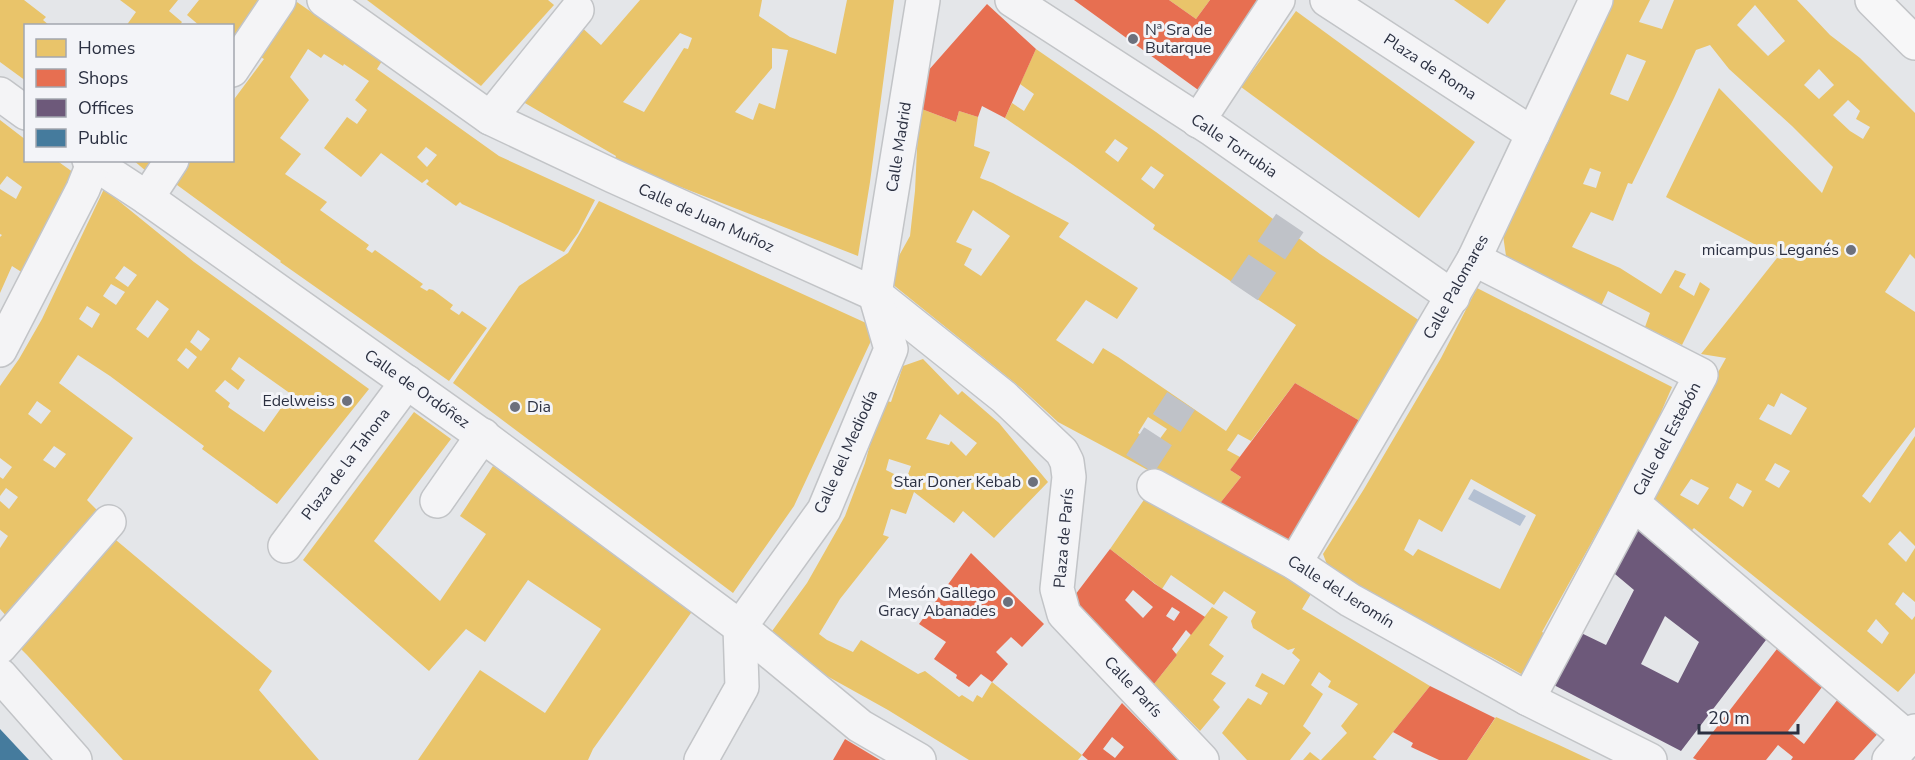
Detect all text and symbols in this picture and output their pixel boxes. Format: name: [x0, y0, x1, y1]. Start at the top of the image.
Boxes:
place label: Nª Sra de Butarque: [1145, 19, 1212, 59]
legend: [24, 24, 234, 162]
street label: Plaza de Roma: [1379, 29, 1481, 105]
marker: Nª Sra de Butarque: [1126, 32, 1140, 46]
text: Homes: [78, 36, 135, 60]
text: Shops: [78, 66, 128, 90]
text: Offices: [78, 96, 134, 120]
street label: Calle Madrid: [881, 100, 917, 194]
street label: Calle Torrubia: [1186, 109, 1282, 183]
text: Public: [78, 126, 128, 150]
street label: Calle de Juan Muñoz: [634, 178, 778, 258]
street label: Calle Palomares: [1418, 231, 1494, 343]
place label: micampus Leganés: [1702, 239, 1839, 261]
marker: micampus Leganés: [1844, 243, 1858, 257]
street label: Calle de Ordóñez: [360, 344, 474, 434]
street label: Calle del Estebón: [1628, 378, 1706, 500]
street label: Calle del Mediodía: [809, 387, 883, 517]
place label: Edelweiss: [262, 390, 335, 412]
marker: Edelweiss: [340, 394, 354, 408]
place label: Dia: [527, 396, 551, 418]
marker: Dia: [508, 400, 522, 414]
street label: Plaza de la Tahona: [297, 403, 395, 525]
place label: Star Doner Kebab: [894, 471, 1021, 493]
marker: Star Doner Kebab: [1026, 475, 1040, 489]
street label: Plaza de París: [1049, 487, 1079, 589]
street label: Calle del Jeromín: [1283, 550, 1399, 634]
place label: Mesón Gallego Gracy Abanades: [878, 582, 996, 622]
marker: Mesón Gallego Gracy Abanades: [1001, 595, 1015, 609]
street label: Calle París: [1099, 652, 1167, 722]
scale bar: [1699, 697, 1798, 735]
text: 20 m: [1708, 706, 1750, 730]

